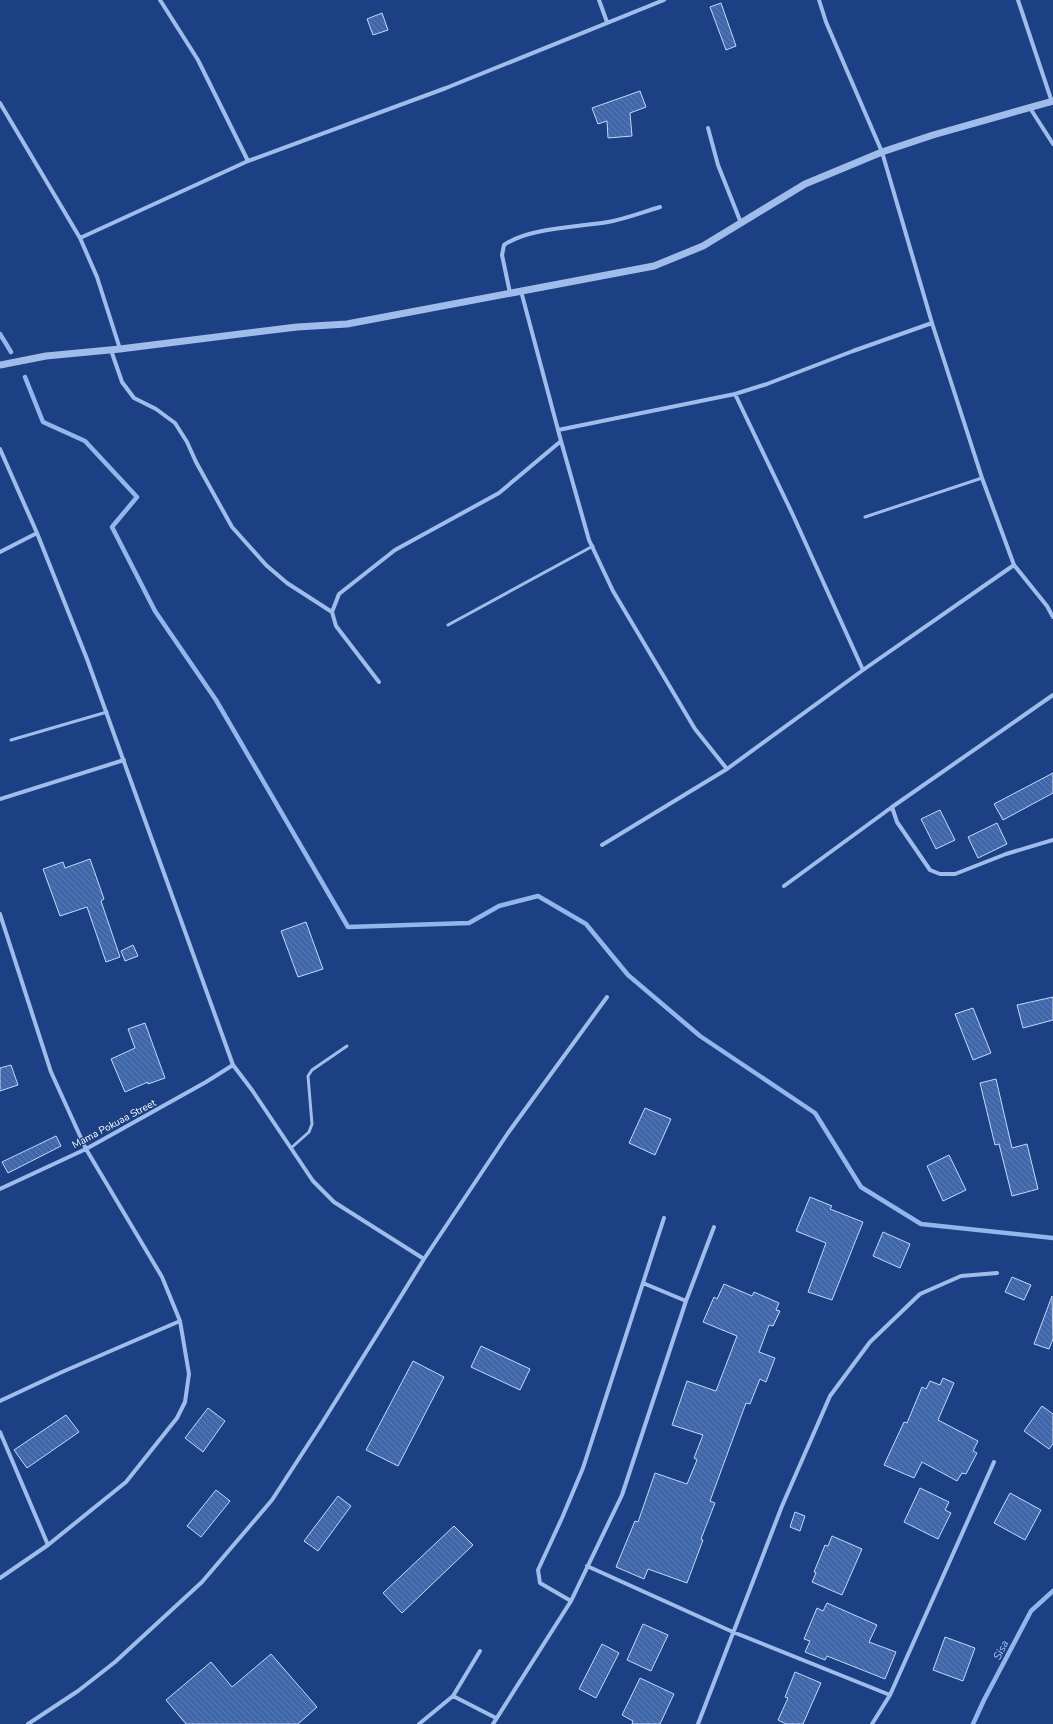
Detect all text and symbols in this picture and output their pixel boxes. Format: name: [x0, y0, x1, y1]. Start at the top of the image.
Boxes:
street label: Mama Pokuaa Street: [70, 1096, 159, 1152]
water label: Sisa: [990, 1637, 1012, 1663]

